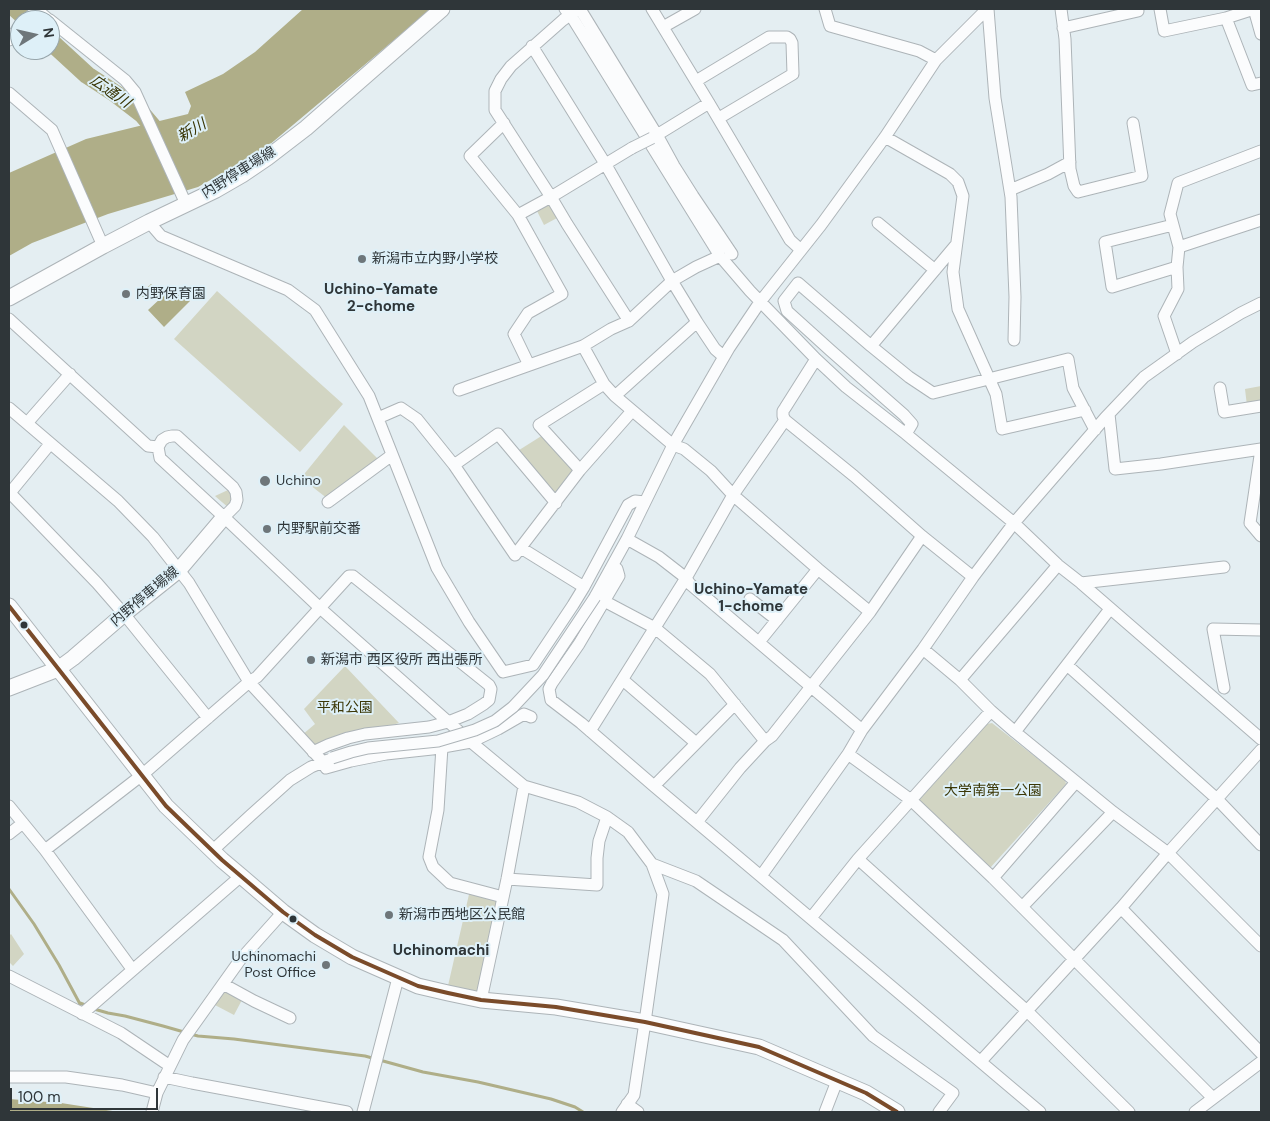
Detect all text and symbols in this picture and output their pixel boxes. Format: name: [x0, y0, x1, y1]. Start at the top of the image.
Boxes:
north arrow: [10, 10, 60, 60]
text: N: [39, 26, 59, 39]
water label: 広通川: [86, 72, 134, 112]
water label: 新川: [175, 116, 209, 146]
street label: 内野停車場線: [199, 144, 279, 202]
place label: 新潟市立内野小学校: [372, 251, 498, 267]
marker: 新潟市立内野小学校: [356, 253, 368, 265]
district label: Uchino-Yamate 2-chome: [324, 281, 438, 316]
place label: 内野保育園: [136, 286, 206, 302]
marker: 内野保育園: [120, 288, 132, 300]
place label: Uchino: [276, 473, 321, 489]
marker: Uchino: [258, 474, 272, 488]
place label: 内野駅前交番: [277, 521, 361, 537]
marker: 内野駅前交番: [261, 523, 273, 535]
street label: 内野停車場線: [107, 564, 183, 630]
district label: Uchino-Yamate 1-chome: [694, 581, 808, 616]
unlabelled marker: [19, 620, 29, 630]
place label: 新潟市 西区役所 西出張所: [321, 652, 482, 668]
marker: 新潟市 西区役所 西出張所: [305, 654, 317, 666]
park label: 平和公園: [317, 700, 373, 716]
park label: 大学南第一公園: [944, 783, 1042, 799]
place label: 新潟市西地区公民館: [399, 907, 525, 923]
marker: 新潟市西地区公民館: [383, 909, 395, 921]
unlabelled marker: [288, 914, 298, 924]
district label: Uchinomachi: [393, 942, 489, 960]
place label: Uchinomachi Post Office: [232, 949, 316, 982]
marker: Uchinomachi Post Office: [320, 959, 332, 971]
scale bar: [12, 1078, 160, 1110]
text: 100 m: [18, 1087, 61, 1107]

